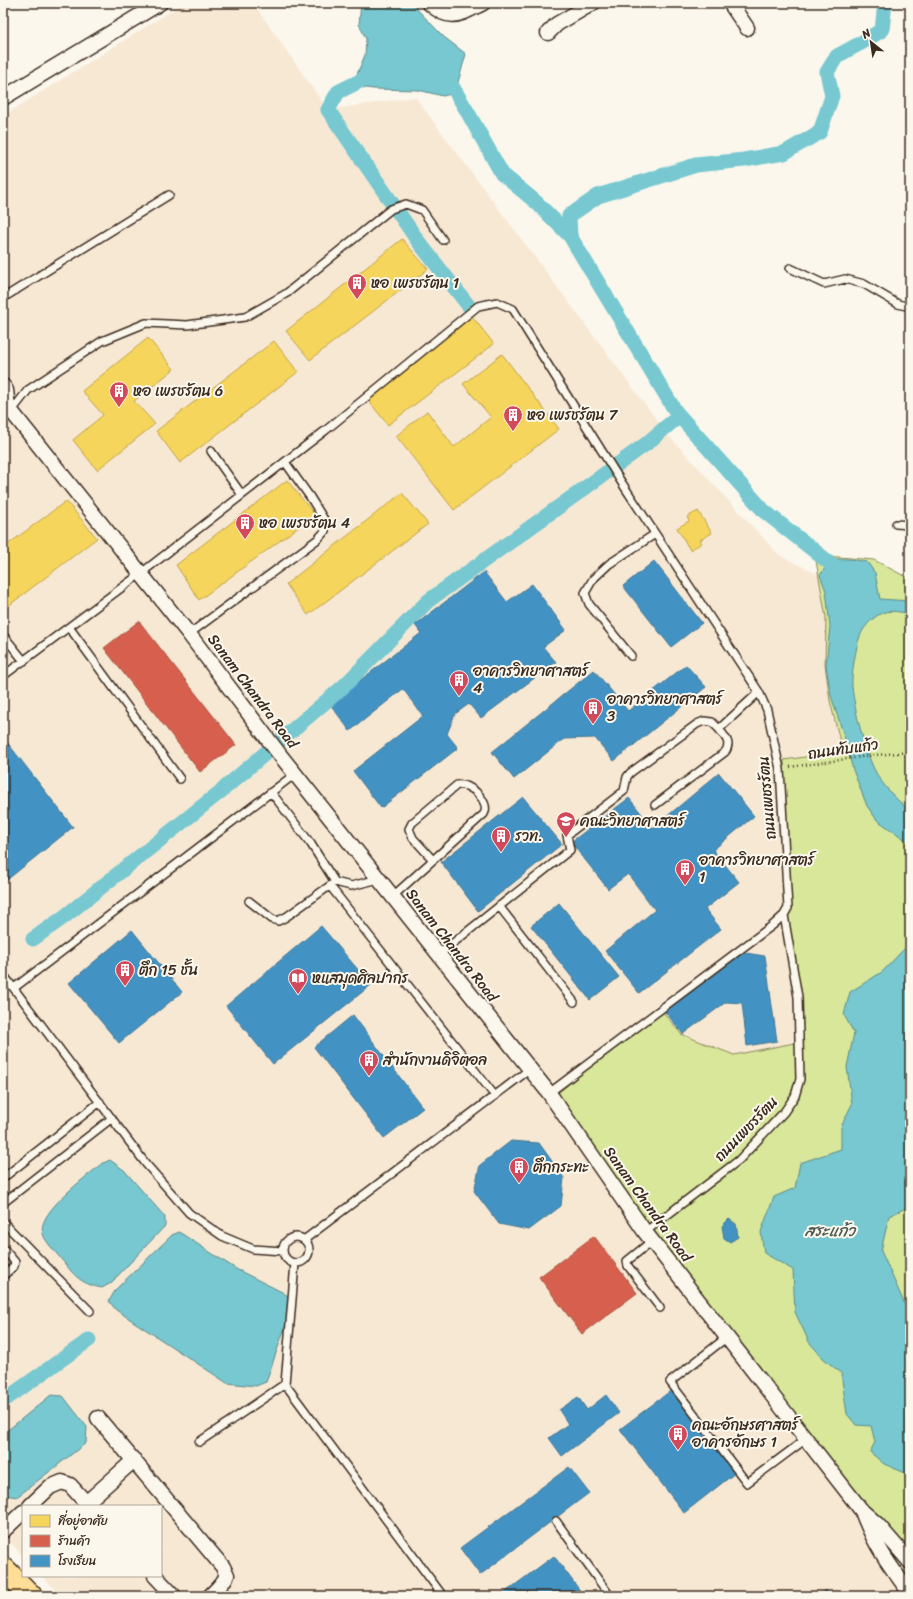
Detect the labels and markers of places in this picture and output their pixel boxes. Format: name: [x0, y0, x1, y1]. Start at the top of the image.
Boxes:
place label: หอ เพรชรัตน 1: [371, 270, 459, 296]
building icon: หอ เพรชรัตน 1: [346, 272, 368, 300]
place label: หอ เพรชรัตน 6: [133, 378, 223, 404]
building icon: หอ เพรชรัตน 6: [108, 380, 130, 408]
place label: หอ เพรชรัตน 7: [527, 402, 619, 428]
building icon: หอ เพรชรัตน 7: [502, 404, 524, 432]
place label: หอ เพรชรัตน 4: [259, 510, 350, 536]
building icon: หอ เพรชรัตน 4: [234, 512, 256, 540]
place label: อาคารวิทยาศาสตร์ 4: [472, 658, 591, 701]
building icon: อาคารวิทยาศาสตร์ 4: [448, 669, 470, 697]
place label: อาคารวิทยาศาสตร์ 3: [606, 686, 725, 729]
building icon: อาคารวิทยาศาสตร์ 3: [582, 697, 604, 725]
place label: คณะวิทยาศาสตร์: [580, 808, 687, 834]
school or university icon: คณะวิทยาศาสตร์: [555, 810, 577, 838]
place label: รวท.: [515, 823, 543, 849]
building icon: รวท.: [490, 825, 512, 853]
place label: อาคารวิทยาศาสตร์ 1: [698, 847, 817, 890]
building icon: อาคารวิทยาศาสตร์ 1: [674, 858, 696, 886]
place label: ตึก 15 ชั้น: [139, 957, 198, 983]
building icon: ตึก 15 ชั้น: [114, 959, 136, 987]
place label: หแสมุดศิลปากร: [312, 965, 410, 991]
library icon: หแสมุดศิลปากร: [287, 967, 309, 995]
place label: สำนักงานดิจิตอล: [382, 1047, 487, 1073]
building icon: สำนักงานดิจิตอล: [358, 1049, 380, 1077]
place label: ตึกกระทะ: [533, 1154, 589, 1180]
building icon: ตึกกระทะ: [508, 1156, 530, 1184]
place label: คณะอักษรศาสตร์ อาคารอักษร 1: [691, 1412, 801, 1455]
building icon: คณะอักษรศาสตร์ อาคารอักษร 1: [667, 1423, 689, 1451]

